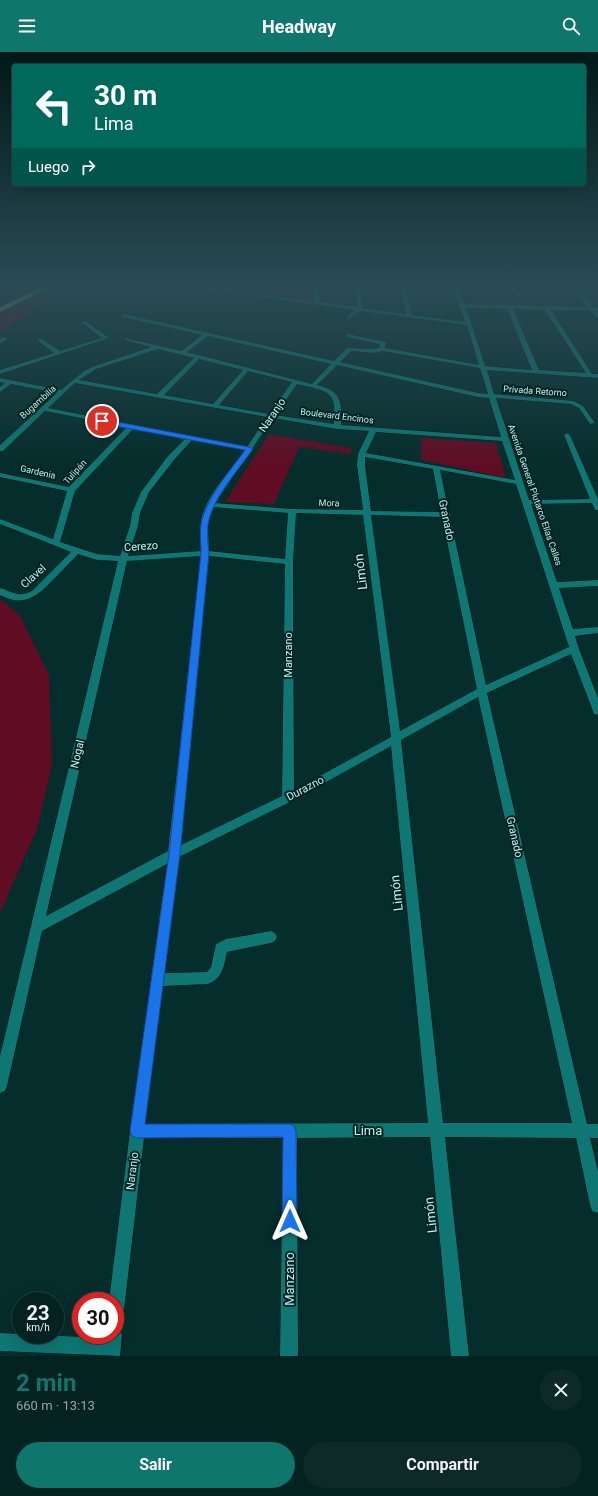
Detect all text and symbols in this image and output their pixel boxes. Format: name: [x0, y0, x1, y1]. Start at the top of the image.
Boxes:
icon: menu: [16, 15, 38, 37]
icon: search: [560, 15, 582, 37]
text: Headway: [262, 16, 336, 37]
text: 30 m: [94, 79, 157, 112]
icon: left: [28, 80, 80, 132]
text: Lima: [94, 113, 134, 134]
icon: right: [77, 156, 99, 178]
text: Luego: [28, 158, 69, 176]
street label: Bugambilia: [18, 383, 58, 421]
street label: Privada Retorno: [503, 384, 567, 398]
street label: Naranjo: [256, 396, 289, 435]
pin: [85, 404, 119, 438]
street label: Boulevard Encinos: [300, 407, 375, 426]
icon: arrive: [91, 410, 113, 432]
street label: Avenida General Plutarco Elías Calles: [506, 423, 564, 567]
street label: Tulipán: [62, 458, 89, 486]
street label: Gardenia: [19, 463, 57, 481]
street label: Mora: [318, 498, 340, 508]
street label: Granado: [436, 498, 457, 542]
street label: Cerezo: [124, 539, 159, 554]
street label: Limón: [351, 553, 370, 591]
street label: Clavel: [18, 562, 49, 591]
street label: Manzano: [282, 632, 295, 678]
street label: Nogal: [68, 739, 87, 770]
street label: Durazno: [284, 773, 326, 804]
street label: Granado: [504, 815, 526, 859]
street label: Limón: [387, 874, 406, 912]
street label: Lima: [354, 1123, 382, 1138]
street label: Naranjo: [124, 1151, 141, 1191]
street label: Limón: [421, 1196, 440, 1234]
position arrow: [269, 1200, 311, 1242]
street label: Manzano: [282, 1252, 297, 1306]
speed limit sign: 30: [72, 1292, 124, 1344]
text: 23: [27, 1301, 49, 1325]
text: km/h: [26, 1322, 50, 1333]
text: 2 min: [16, 1369, 76, 1397]
button: close: [540, 1369, 582, 1411]
text: 660 m · 13:13: [16, 1398, 95, 1413]
button: Salir: [16, 1442, 295, 1488]
button: Compartir: [303, 1442, 582, 1488]

